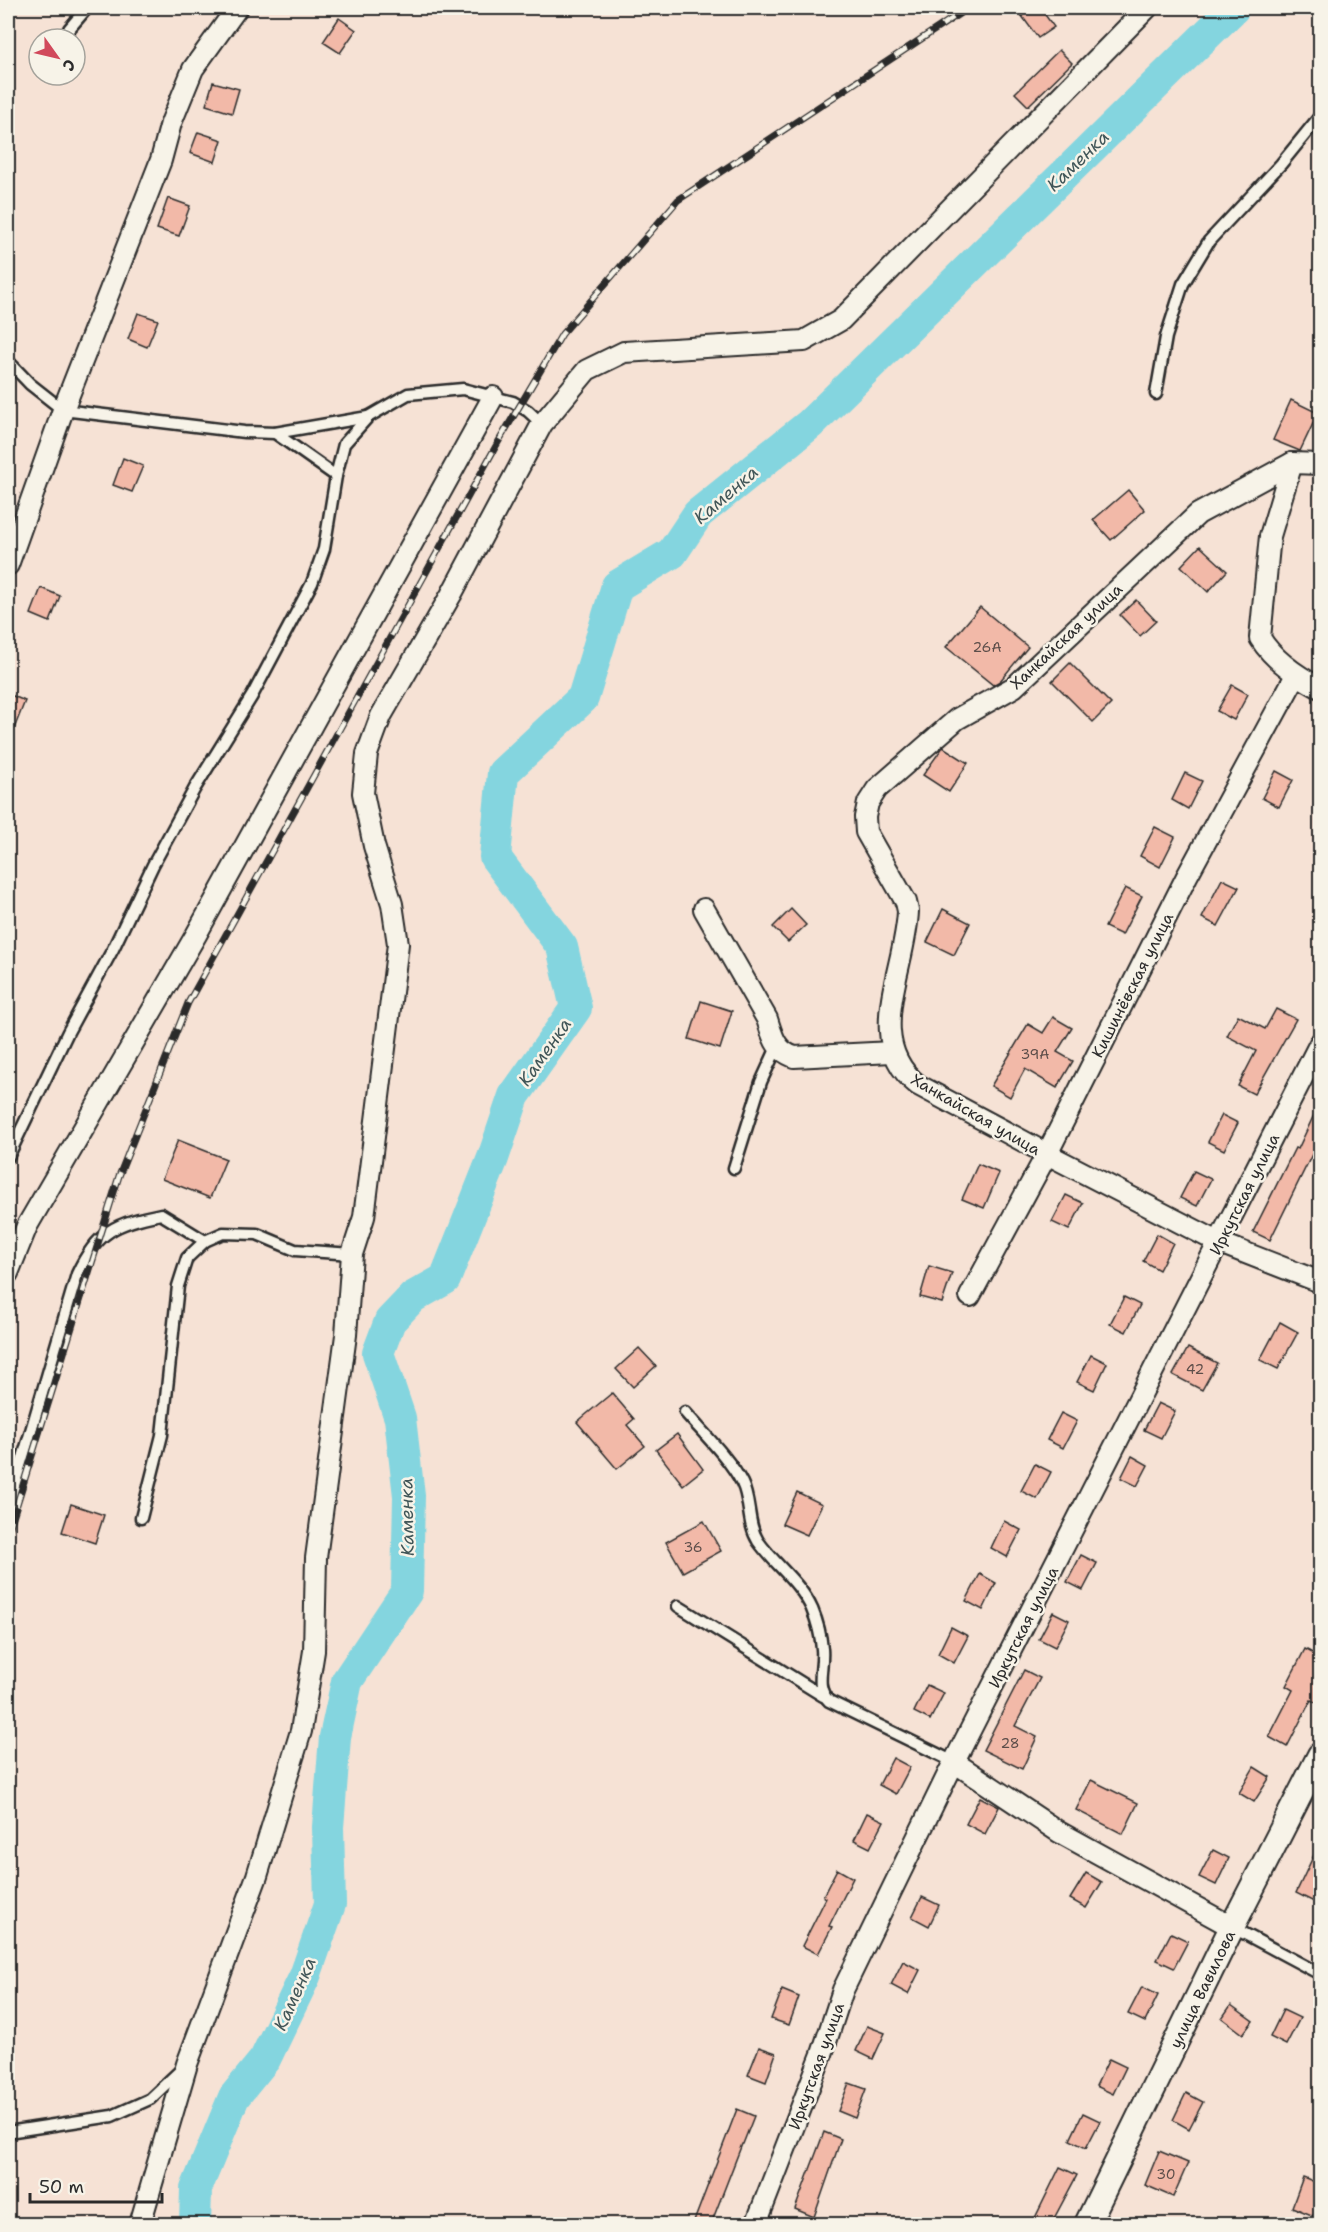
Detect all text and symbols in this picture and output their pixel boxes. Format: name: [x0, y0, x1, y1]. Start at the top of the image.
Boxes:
north arrow: [27, 27, 87, 87]
text: С: [57, 55, 80, 75]
water label: Каменка: [1042, 125, 1114, 197]
water label: Каменка: [689, 460, 763, 530]
street label: Ханкайская улица: [1006, 579, 1127, 694]
house number: 26А: [972, 638, 1002, 656]
street label: Кишинёвская улица: [1087, 909, 1178, 1061]
water label: Каменка: [513, 1013, 577, 1091]
house number: 39А: [1020, 1045, 1050, 1063]
street label: Ханкайская улица: [907, 1069, 1044, 1160]
street label: Иркутская улица: [1205, 1130, 1284, 1259]
house number: 42: [1186, 1360, 1204, 1378]
water label: Каменка: [394, 1478, 420, 1556]
house number: 36: [683, 1538, 703, 1556]
street label: Иркутская улица: [984, 1563, 1063, 1692]
house number: 28: [1000, 1734, 1020, 1752]
street label: улица Вавилова: [1165, 1927, 1240, 2052]
water label: Каменка: [268, 1953, 322, 2035]
street label: Иркутская улица: [784, 2000, 849, 2133]
house number: 30: [1156, 2165, 1176, 2183]
scale bar: [30, 2166, 162, 2204]
text: 50 m: [39, 2175, 84, 2199]

